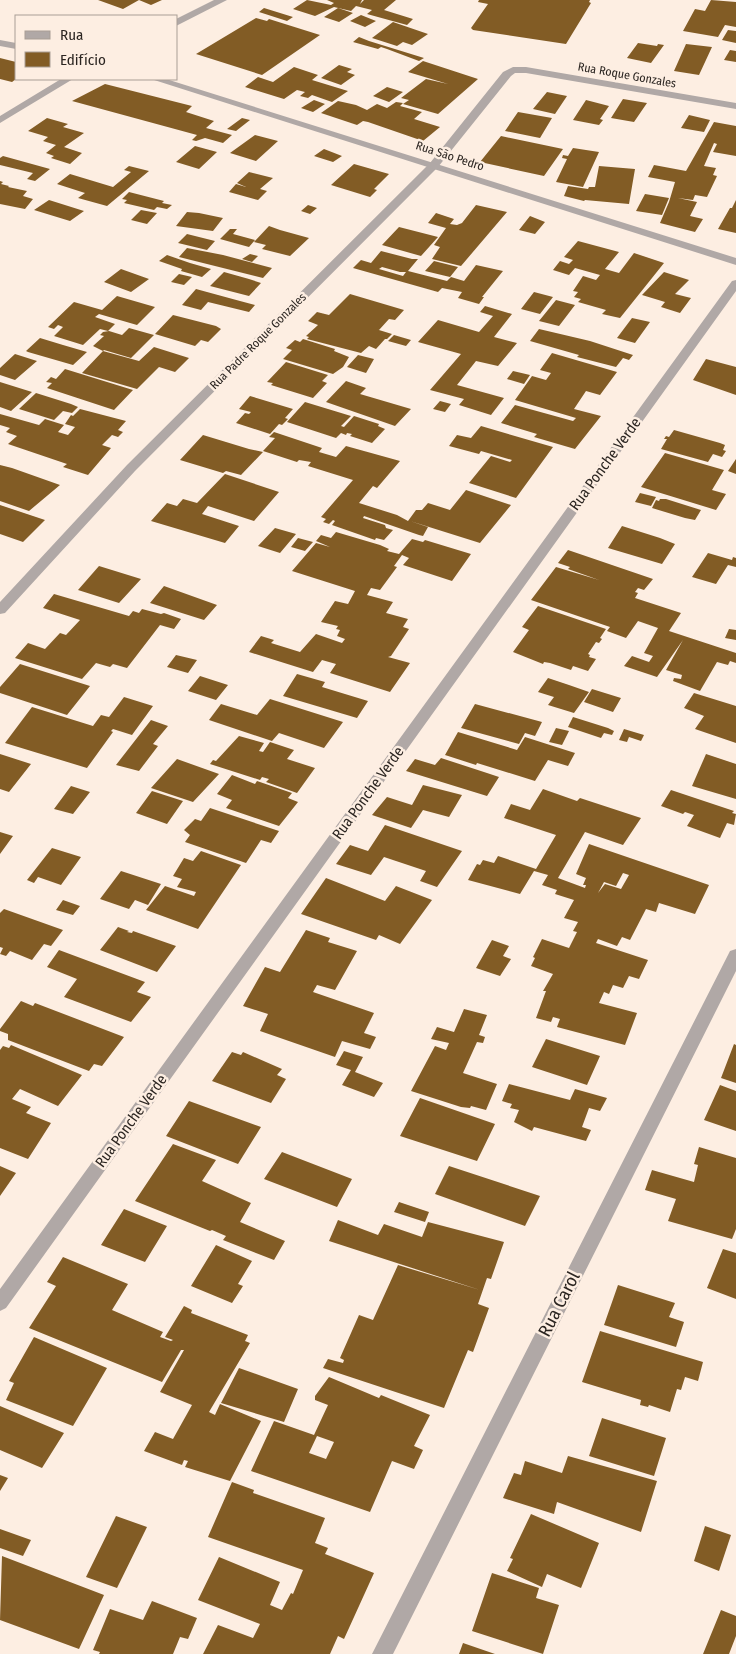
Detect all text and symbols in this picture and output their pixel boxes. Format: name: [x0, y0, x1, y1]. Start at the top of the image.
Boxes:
legend: [15, 15, 178, 80]
text: Rua: [60, 26, 83, 44]
text: Edifício: [60, 51, 106, 69]
street label: Rua Roque Gonzales: [577, 59, 677, 91]
street label: Rua São Pedro: [414, 138, 486, 174]
street label: Rua Padre Roque Gonzales: [207, 290, 309, 392]
street label: Rua Ponche Verde: [565, 414, 645, 514]
street label: Rua Ponche Verde: [328, 743, 408, 843]
street label: Rua Ponche Verde: [91, 1071, 171, 1171]
street label: Rua Carol: [533, 1268, 585, 1340]

